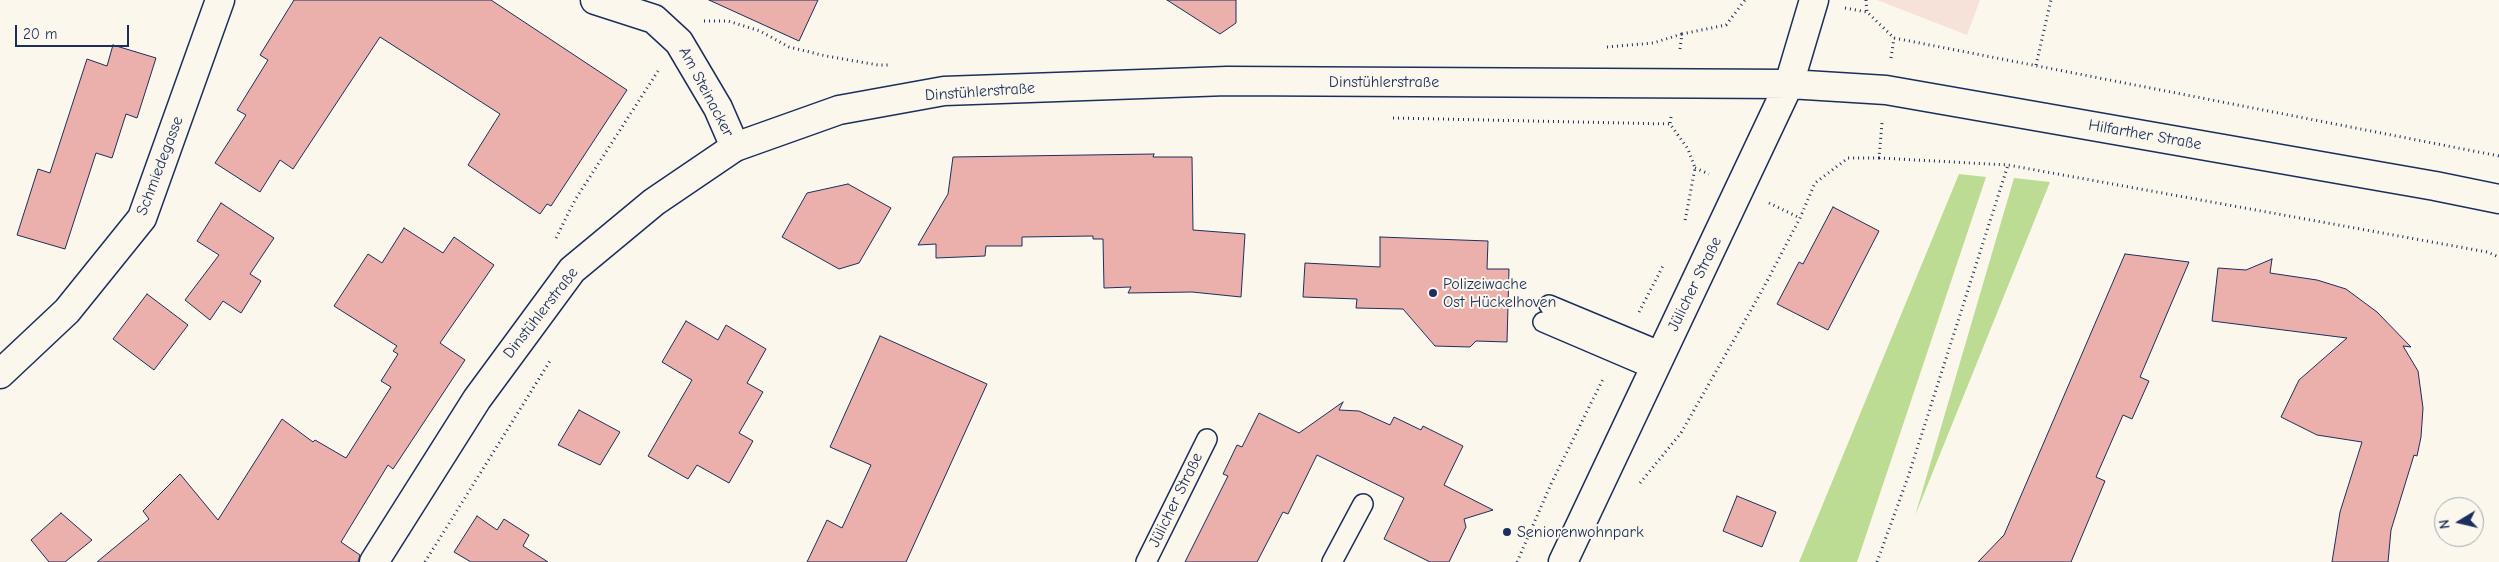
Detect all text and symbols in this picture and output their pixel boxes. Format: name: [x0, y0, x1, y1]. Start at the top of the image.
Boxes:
scale bar: [18, 15, 131, 47]
text: 20 m: [23, 25, 57, 43]
street label: Am Steinacker: [674, 44, 738, 140]
street label: Dinstühlerstraße: [1329, 72, 1439, 92]
street label: Dinstühlerstraße: [924, 79, 1036, 105]
street label: Schmiedegasse: [132, 114, 188, 218]
street label: Hilfarther Straße: [2087, 116, 2203, 154]
street label: Jülicher Straße: [1664, 234, 1726, 334]
street label: Dinstühlerstraße: [499, 264, 583, 362]
place label: Polizeiwache Ost Hückelhoven: [1443, 274, 1556, 312]
marker: Polizeiwache Ost Hückelhoven: [1427, 287, 1439, 299]
street label: Jülicher Straße: [1145, 450, 1207, 550]
north arrow: [2434, 497, 2484, 547]
text: N: [2436, 518, 2454, 530]
place label: Seniorenwohnpark: [1517, 522, 1644, 542]
marker: Seniorenwohnpark: [1501, 526, 1513, 538]

